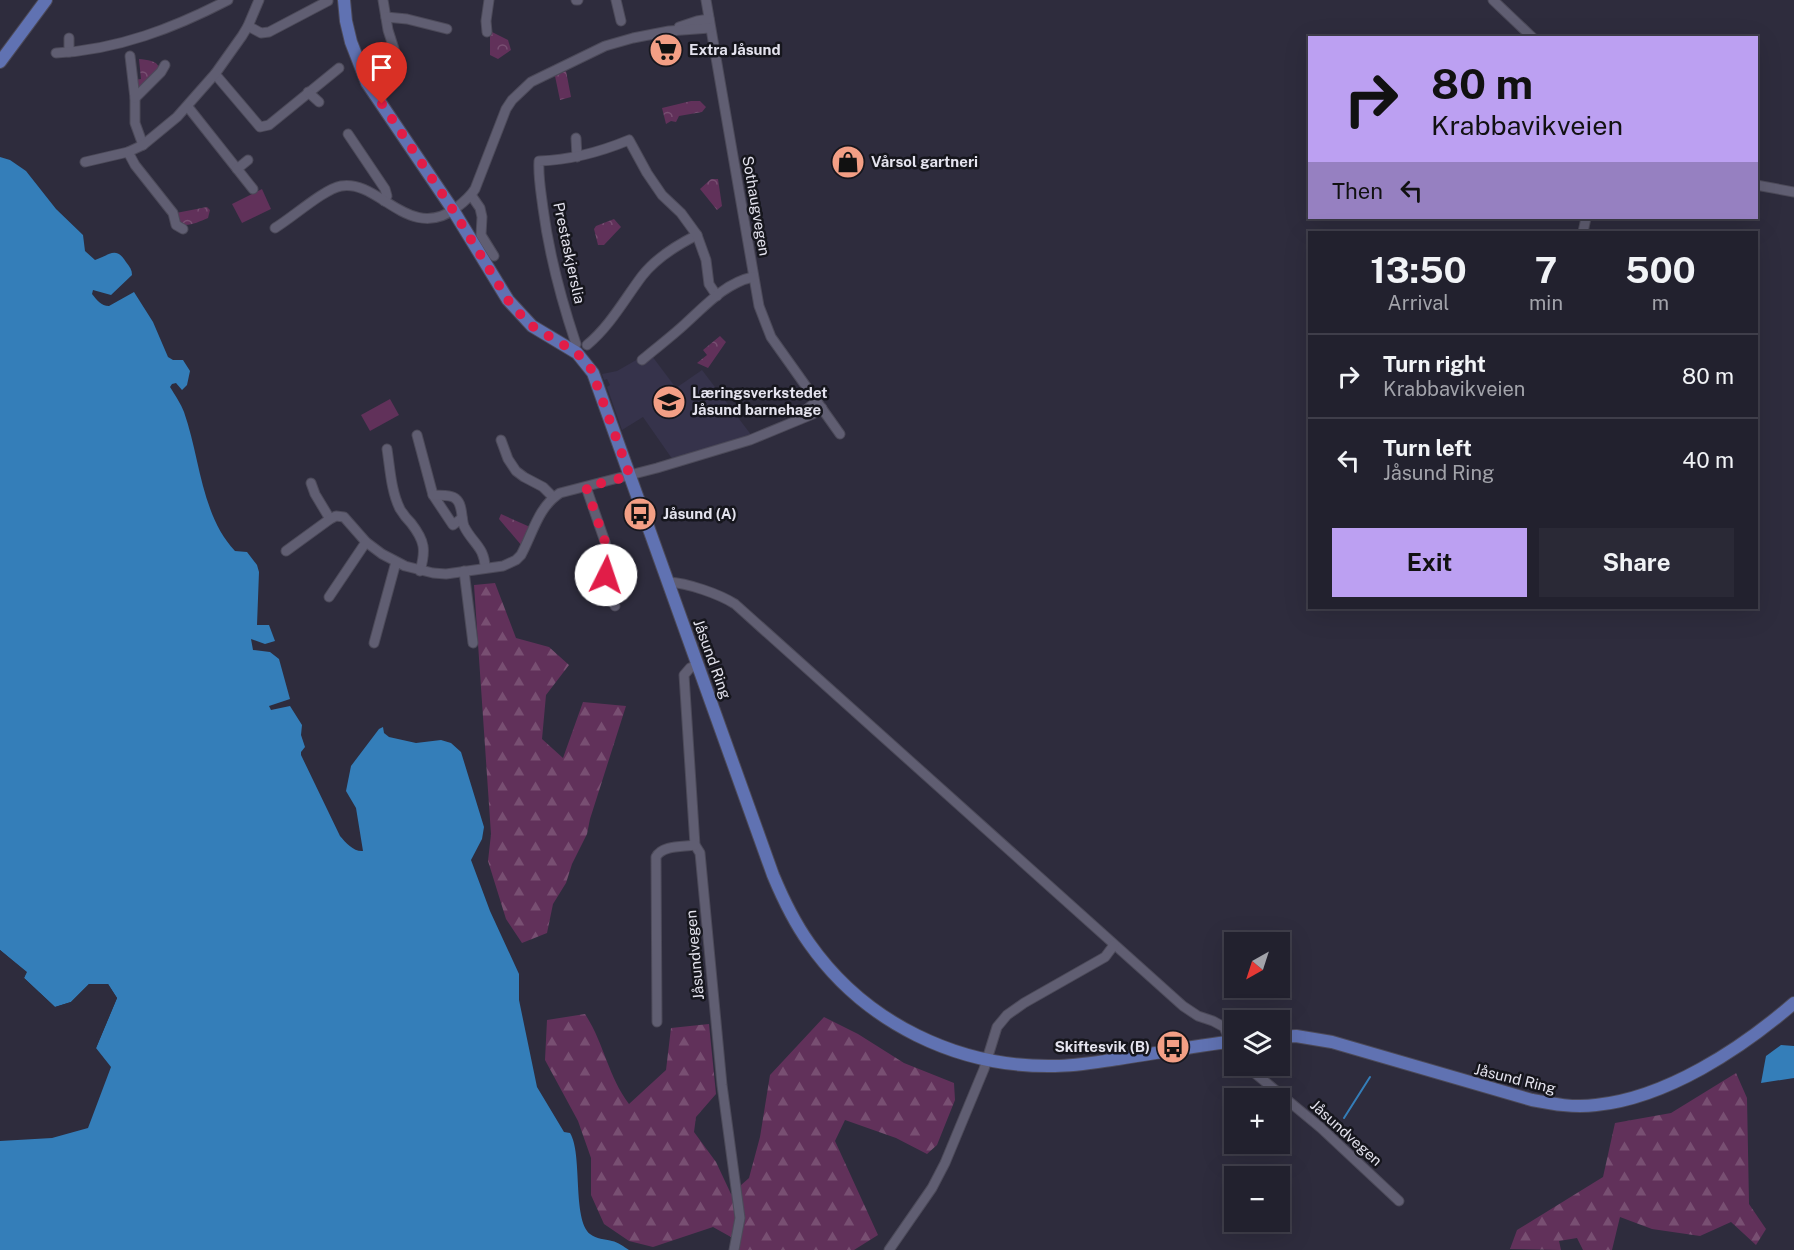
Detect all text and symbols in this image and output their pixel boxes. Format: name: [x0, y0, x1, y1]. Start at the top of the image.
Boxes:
supermarket icon: Extra Jåsund: [648, 32, 684, 68]
place label: Extra Jåsund: [689, 41, 781, 58]
pin: [356, 42, 407, 104]
icon: arrive: [365, 51, 398, 84]
text: 80 m: [1431, 59, 1533, 108]
icon: right: [1332, 60, 1410, 138]
text: Krabbavikveien: [1431, 109, 1623, 141]
shop icon: Vårsol gartneri: [830, 144, 866, 180]
place label: Vårsol gartneri: [871, 153, 978, 170]
street label: Sothaugvegen: [739, 155, 774, 257]
icon: left: [1395, 174, 1428, 207]
text: Then: [1332, 178, 1383, 204]
street label: Prestaskjerslia: [550, 201, 589, 305]
text: 13:50: [1370, 249, 1467, 291]
text: 7: [1535, 249, 1557, 291]
text: 500: [1625, 249, 1696, 291]
text: Arrival: [1388, 291, 1449, 315]
text: min: [1529, 291, 1563, 315]
text: m: [1652, 291, 1669, 315]
text: Turn right: [1383, 351, 1486, 377]
icon: right: [1332, 360, 1365, 393]
text: 80 m: [1682, 363, 1734, 389]
text: Krabbavikveien: [1383, 377, 1525, 401]
school or university icon: Læringsverkstedet Jåsund barnehage: [651, 384, 687, 420]
place label: Læringsverkstedet Jåsund barnehage: [692, 384, 828, 418]
text: Turn left: [1383, 435, 1472, 461]
icon: left: [1332, 444, 1365, 477]
text: 40 m: [1682, 447, 1734, 473]
text: Jåsund Ring: [1383, 461, 1494, 485]
bus stop icon: Jåsund (A): [622, 496, 658, 532]
place label: Jåsund (A): [663, 505, 737, 522]
button: Exit: [1332, 528, 1527, 597]
button: Share: [1539, 528, 1734, 597]
position arrow: [574, 543, 638, 607]
street label: Jåsund Ring: [690, 617, 735, 701]
street label: Jåsundvegen: [682, 909, 707, 1001]
north arrow: [1224, 932, 1290, 998]
map controls: [1224, 932, 1290, 1232]
button: layers: [1224, 1010, 1290, 1076]
bus stop icon: Skiftesvik (B): [1155, 1029, 1191, 1065]
place label: Skiftesvik (B): [1054, 1038, 1150, 1055]
street label: Jåsund Ring: [1473, 1060, 1558, 1097]
button: +: [1224, 1088, 1290, 1154]
street label: Jåsundvegen: [1307, 1096, 1386, 1169]
button: −: [1224, 1166, 1290, 1232]

